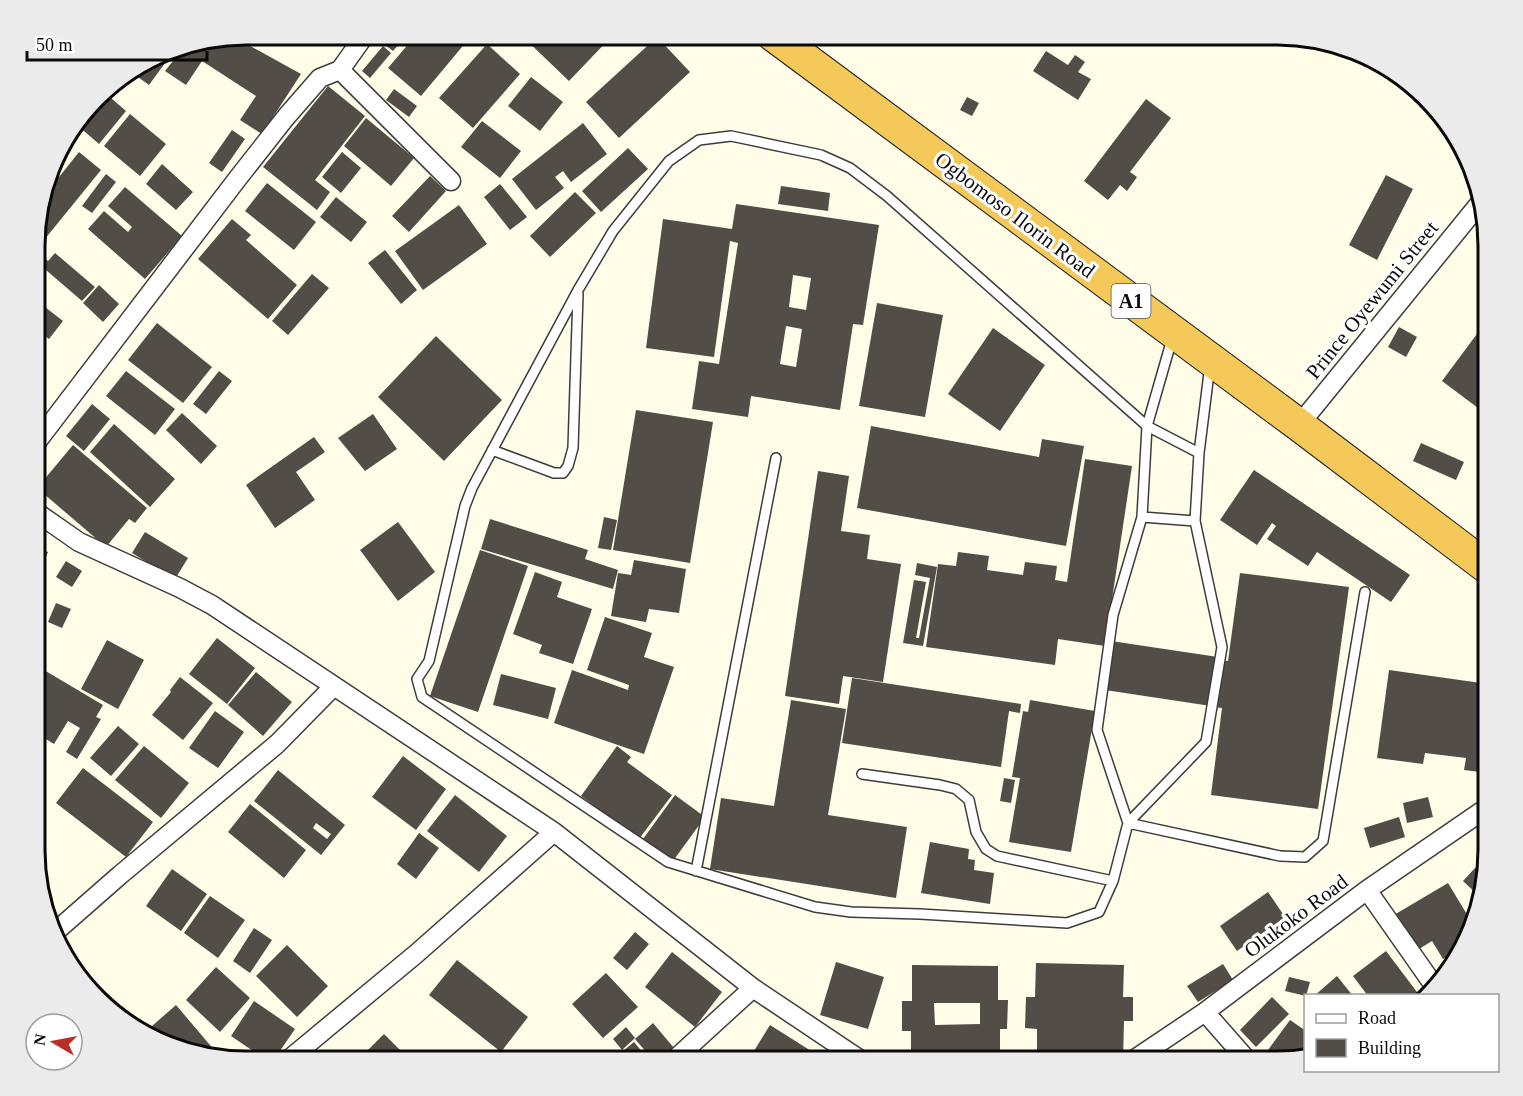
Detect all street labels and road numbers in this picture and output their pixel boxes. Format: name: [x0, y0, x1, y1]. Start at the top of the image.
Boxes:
street label: Ogbomoso Ilorin Road: [930, 147, 1100, 283]
street label: Prince Oyewumi Street: [1301, 216, 1443, 384]
road number: A1: [1112, 284, 1150, 318]
street label: Olukoko Road: [1240, 869, 1353, 963]

